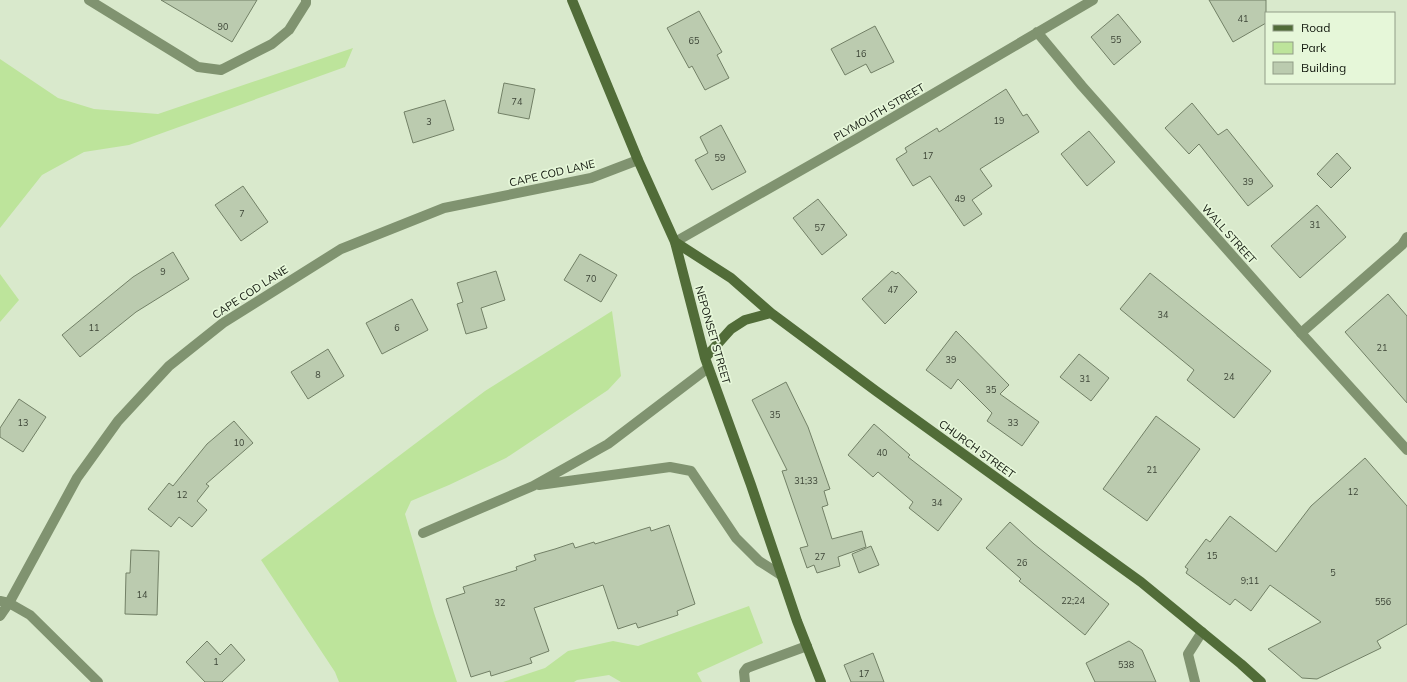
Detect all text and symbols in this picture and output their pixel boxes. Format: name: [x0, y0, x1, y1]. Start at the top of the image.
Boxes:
legend: [1265, 12, 1395, 84]
house number: 41: [1238, 13, 1248, 24]
text: Road: [1301, 20, 1330, 35]
house number: 90: [218, 21, 228, 32]
house number: 55: [1111, 34, 1122, 45]
house number: 65: [689, 35, 700, 46]
text: Park: [1301, 40, 1327, 55]
house number: 16: [856, 48, 866, 59]
text: Building: [1301, 60, 1346, 75]
street label: PLYMOUTH STREET: [831, 80, 927, 144]
house number: 74: [512, 96, 523, 107]
house number: 19: [994, 115, 1004, 126]
house number: 3: [426, 116, 432, 127]
house number: 17: [923, 150, 933, 161]
house number: 59: [715, 152, 725, 163]
street label: CAPE COD LANE: [508, 156, 596, 190]
house number: 39: [1243, 176, 1253, 187]
house number: 49: [955, 193, 965, 204]
street label: WALL STREET: [1199, 201, 1260, 267]
house number: 7: [239, 208, 245, 219]
house number: 31: [1310, 219, 1320, 230]
house number: 57: [815, 222, 825, 233]
street label: CAPE COD LANE: [210, 262, 290, 322]
house number: 9: [160, 266, 166, 277]
house number: 70: [586, 273, 596, 284]
street label: NEPONSET STREET: [692, 284, 734, 386]
house number: 47: [888, 284, 898, 295]
house number: 34: [1158, 309, 1169, 320]
house number: 11: [89, 322, 99, 333]
house number: 6: [394, 322, 400, 333]
house number: 21: [1377, 342, 1387, 353]
house number: 39: [946, 354, 956, 365]
house number: 8: [315, 369, 321, 380]
house number: 24: [1224, 371, 1235, 382]
house number: 31: [1080, 373, 1090, 384]
house number: 35: [986, 384, 997, 395]
house number: 35: [770, 409, 781, 420]
house number: 13: [18, 417, 28, 428]
street label: CHURCH STREET: [936, 417, 1018, 482]
house number: 33: [1008, 417, 1018, 428]
house number: 10: [234, 437, 244, 448]
house number: 40: [877, 447, 887, 458]
house number: 21: [1147, 464, 1157, 475]
house number: 31;33: [794, 475, 818, 486]
house number: 12: [1348, 486, 1358, 497]
house number: 12: [177, 489, 187, 500]
house number: 34: [932, 497, 943, 508]
house number: 15: [1207, 550, 1218, 561]
house number: 27: [815, 551, 825, 562]
house number: 26: [1017, 557, 1027, 568]
house number: 5: [1330, 567, 1336, 578]
house number: 9;11: [1241, 575, 1259, 586]
house number: 14: [137, 589, 148, 600]
house number: 22;24: [1061, 595, 1085, 606]
house number: 556: [1375, 596, 1391, 607]
house number: 32: [495, 597, 505, 608]
house number: 1: [213, 656, 219, 667]
house number: 538: [1118, 659, 1134, 670]
house number: 17: [859, 668, 869, 679]

